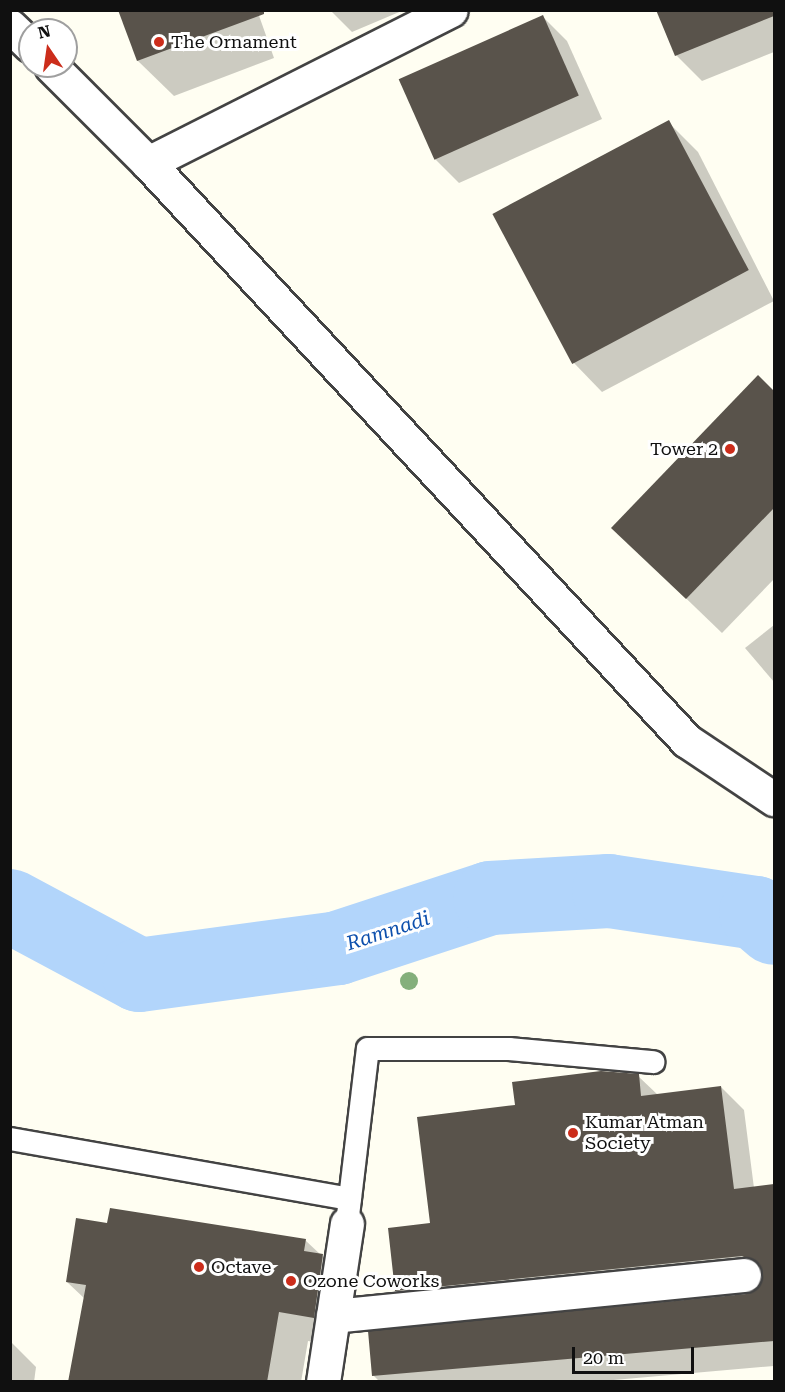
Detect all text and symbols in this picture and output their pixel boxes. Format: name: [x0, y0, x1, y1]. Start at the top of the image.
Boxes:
north arrow: [18, 18, 78, 78]
text: N: [36, 21, 52, 43]
place label: The Ornament: [171, 31, 297, 53]
marker: The Ornament: [152, 35, 166, 49]
place label: Tower 2: [650, 438, 718, 460]
marker: Tower 2: [723, 442, 737, 456]
water label: Ramnadi: [343, 906, 433, 956]
place label: Kumar Atman Society: [585, 1112, 704, 1154]
marker: Kumar Atman Society: [566, 1126, 580, 1140]
place label: Octave: [211, 1256, 271, 1278]
marker: Octave: [192, 1260, 206, 1274]
place label: Ozone Coworks: [303, 1270, 439, 1292]
marker: Ozone Coworks: [284, 1274, 298, 1288]
scale bar: [575, 1335, 696, 1373]
text: 20 m: [583, 1347, 624, 1368]

